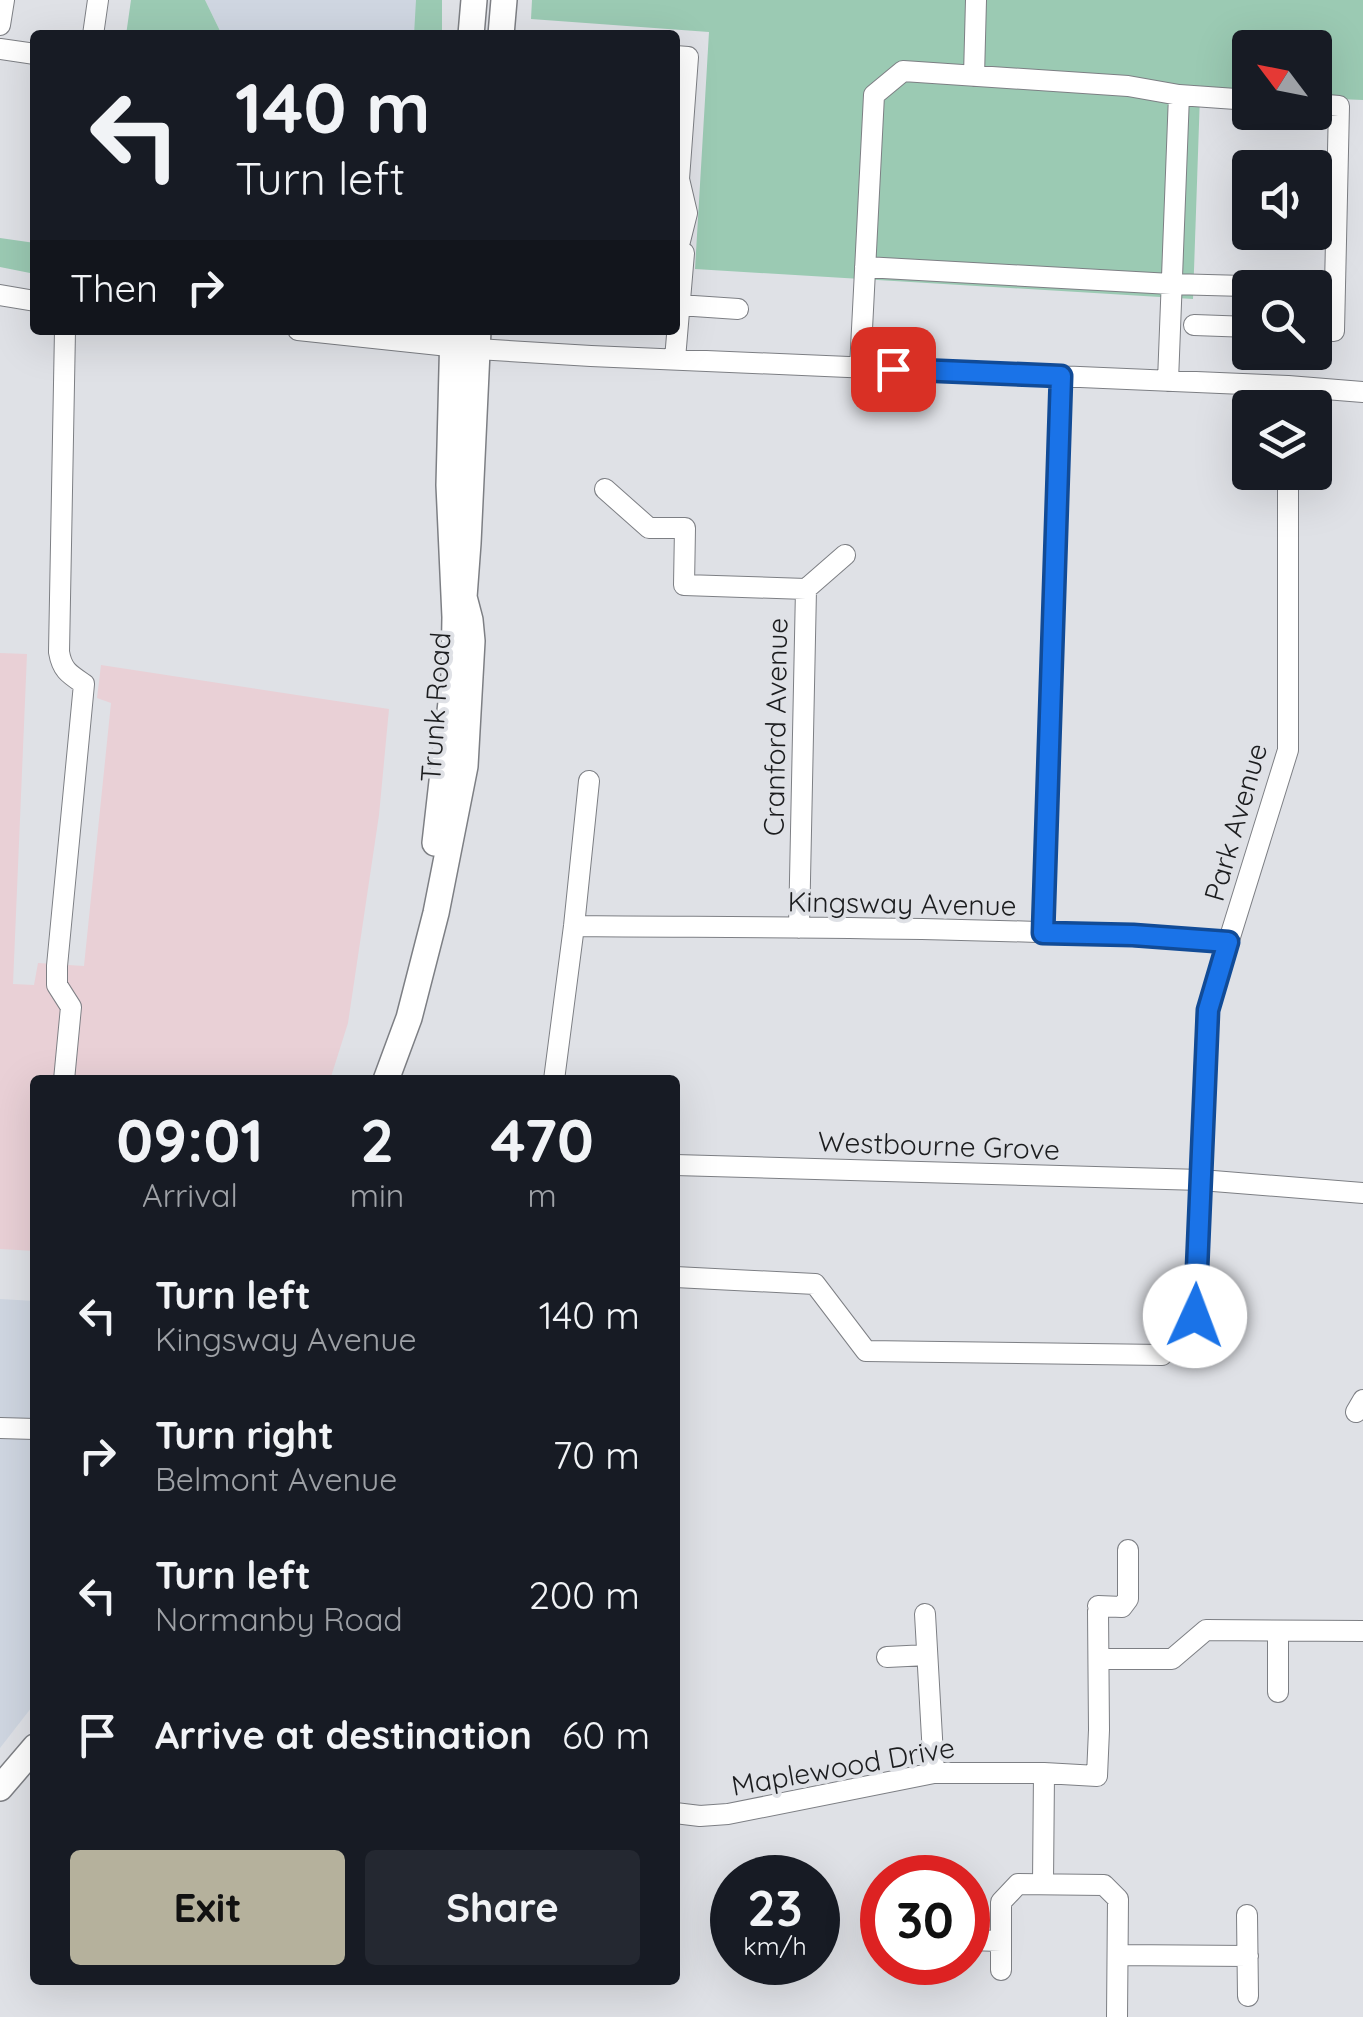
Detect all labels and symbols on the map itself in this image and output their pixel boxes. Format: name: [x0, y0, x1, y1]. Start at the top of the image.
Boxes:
north arrow: [1232, 30, 1332, 130]
pin: [851, 327, 936, 412]
street label: Cranford Avenue: [756, 618, 794, 836]
street label: Trunk Road: [412, 631, 458, 783]
street label: Park Avenue: [1196, 739, 1274, 905]
street label: Kingsway Avenue: [787, 884, 1017, 922]
street label: Westbourne Grove: [817, 1123, 1061, 1167]
position arrow: [1143, 1264, 1247, 1368]
street label: Maplewood Drive: [729, 1729, 957, 1803]
speed limit sign: 30: [860, 1855, 990, 1985]

